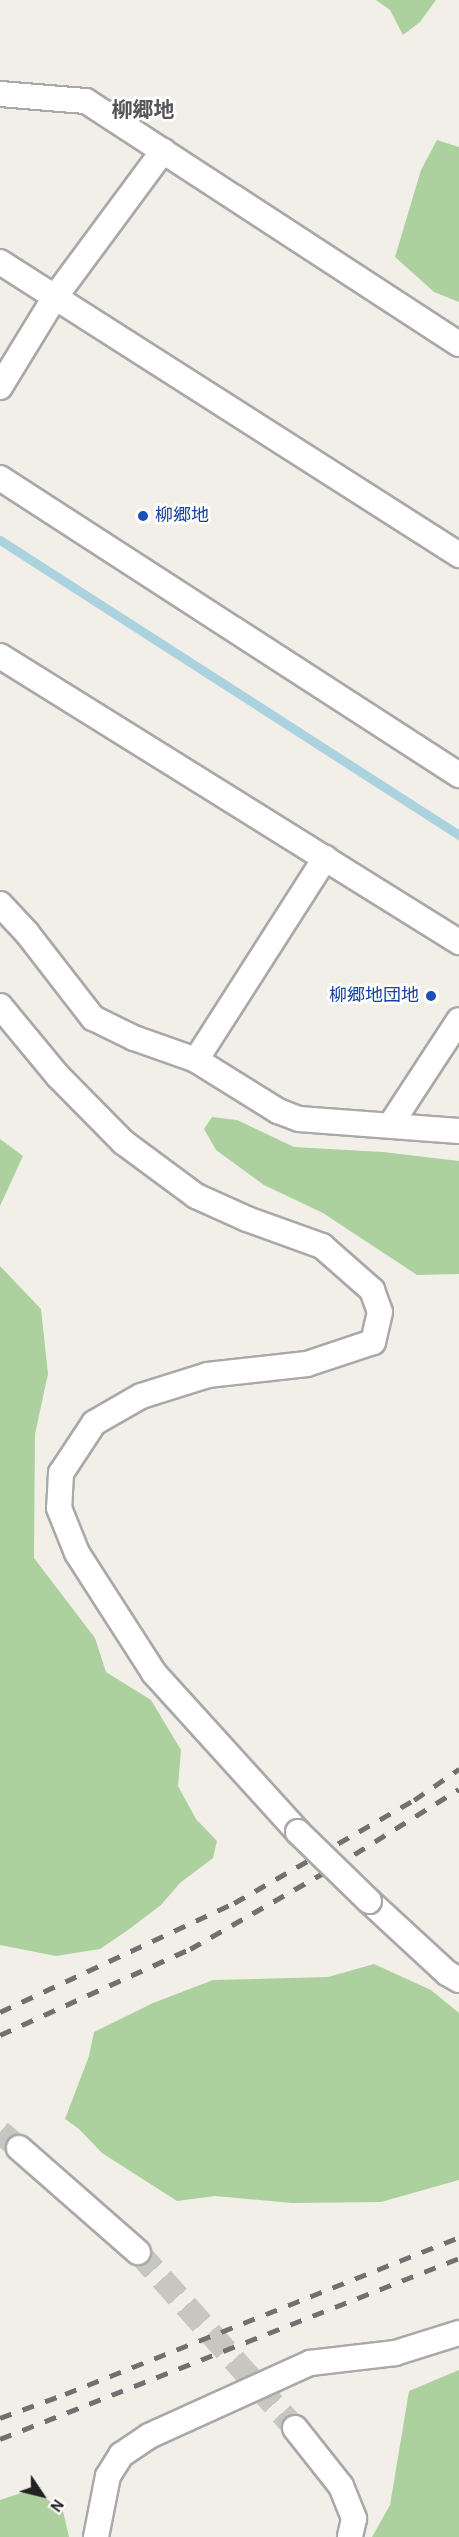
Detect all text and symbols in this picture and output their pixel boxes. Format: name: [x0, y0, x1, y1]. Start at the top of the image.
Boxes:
district label: 柳郷地: [112, 98, 174, 124]
place label: 柳郷地: [155, 505, 209, 527]
marker: 柳郷地: [136, 509, 150, 523]
place label: 柳郷地団地: [329, 985, 419, 1007]
marker: 柳郷地団地: [424, 989, 438, 1003]
north arrow: [12, 2465, 72, 2525]
text: N: [47, 2496, 66, 2514]

